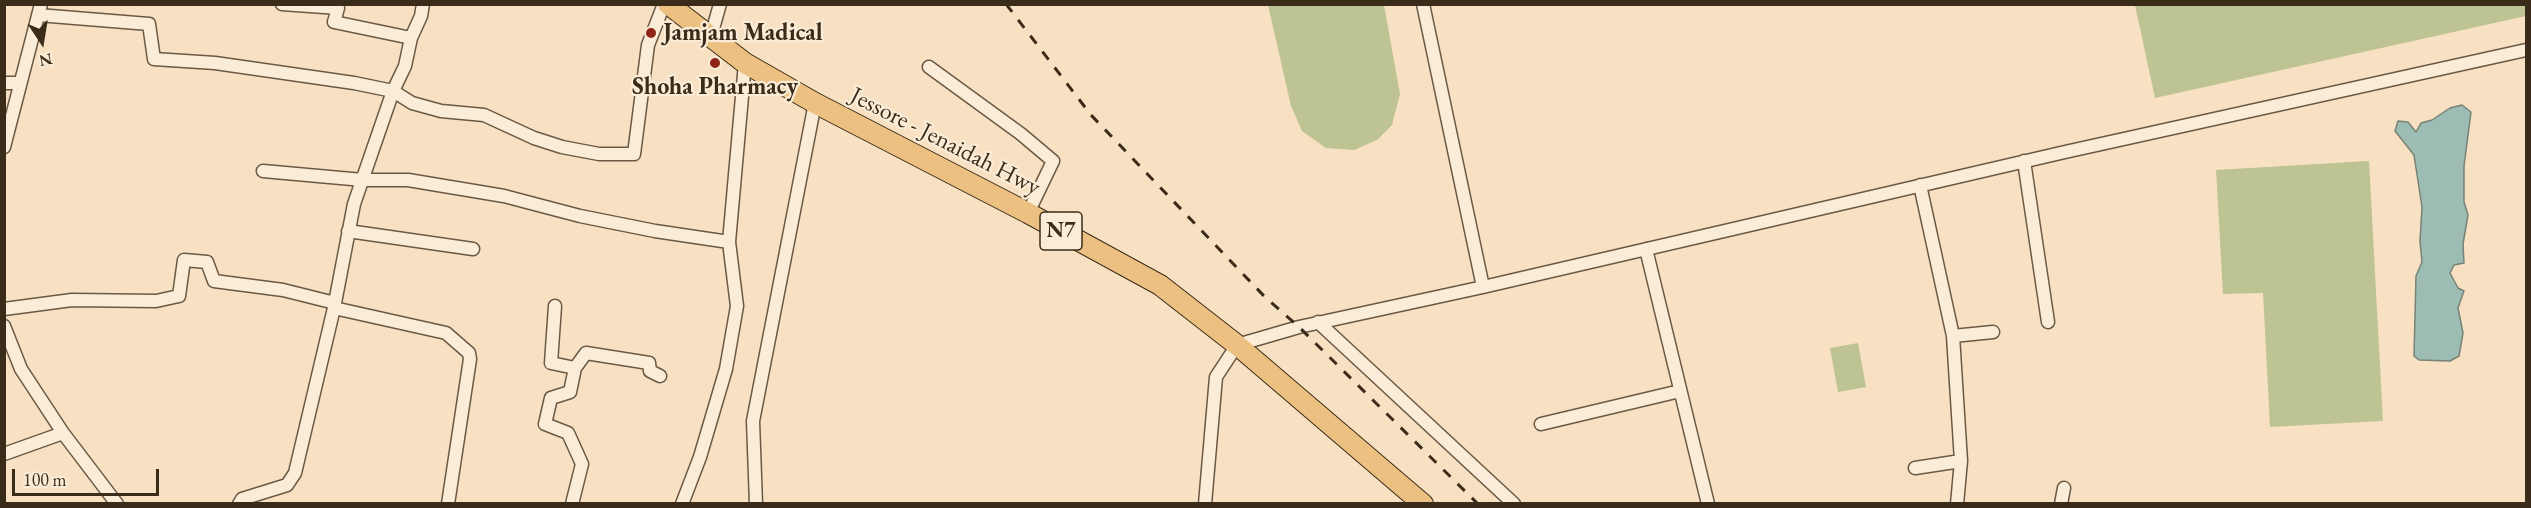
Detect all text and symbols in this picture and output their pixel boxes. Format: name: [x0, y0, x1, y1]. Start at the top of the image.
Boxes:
north arrow: [12, 12, 72, 72]
place label: Jamjam Madical: [663, 19, 823, 47]
marker: Jamjam Madical: [644, 26, 658, 40]
text: N: [37, 48, 54, 72]
marker: Shoha Pharmacy: [708, 56, 722, 70]
place label: Shoha Pharmacy: [632, 73, 798, 101]
street label: Jessore - Jenaidah Hwy: [845, 82, 1045, 202]
road number: N7: [1040, 212, 1082, 250]
scale bar: [15, 457, 162, 495]
text: 100 m: [23, 468, 67, 491]

